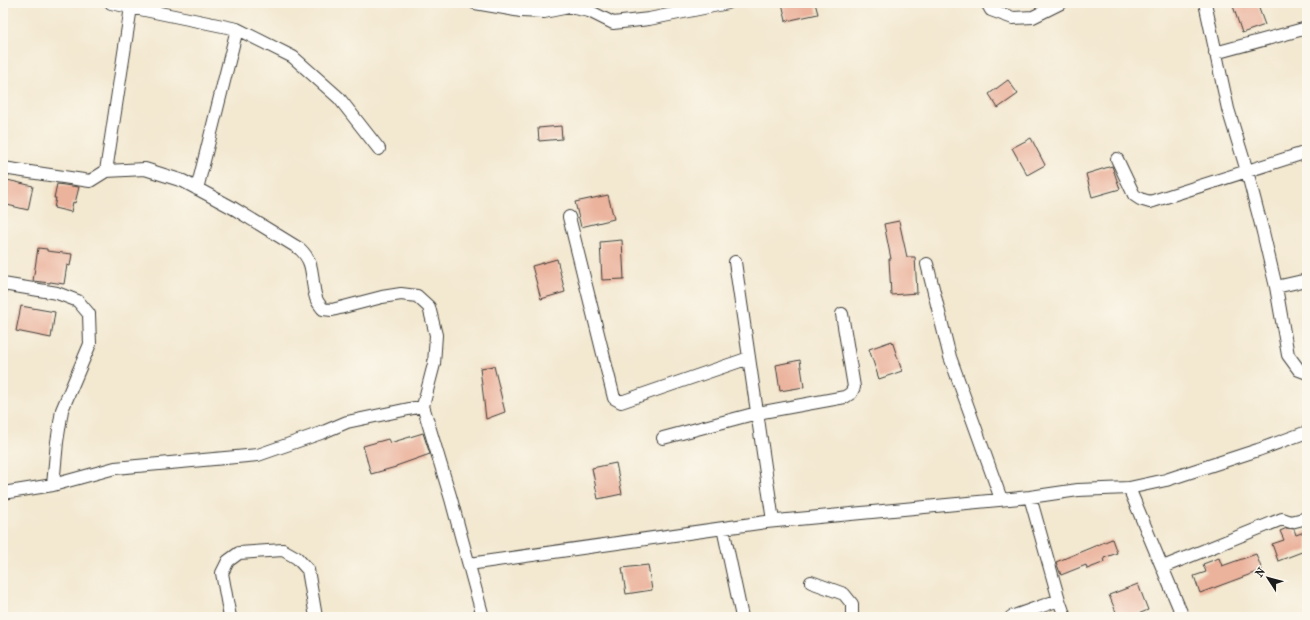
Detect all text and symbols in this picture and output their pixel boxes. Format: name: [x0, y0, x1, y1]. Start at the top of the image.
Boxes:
north arrow: [1248, 558, 1288, 598]
text: N: [1253, 565, 1268, 580]

